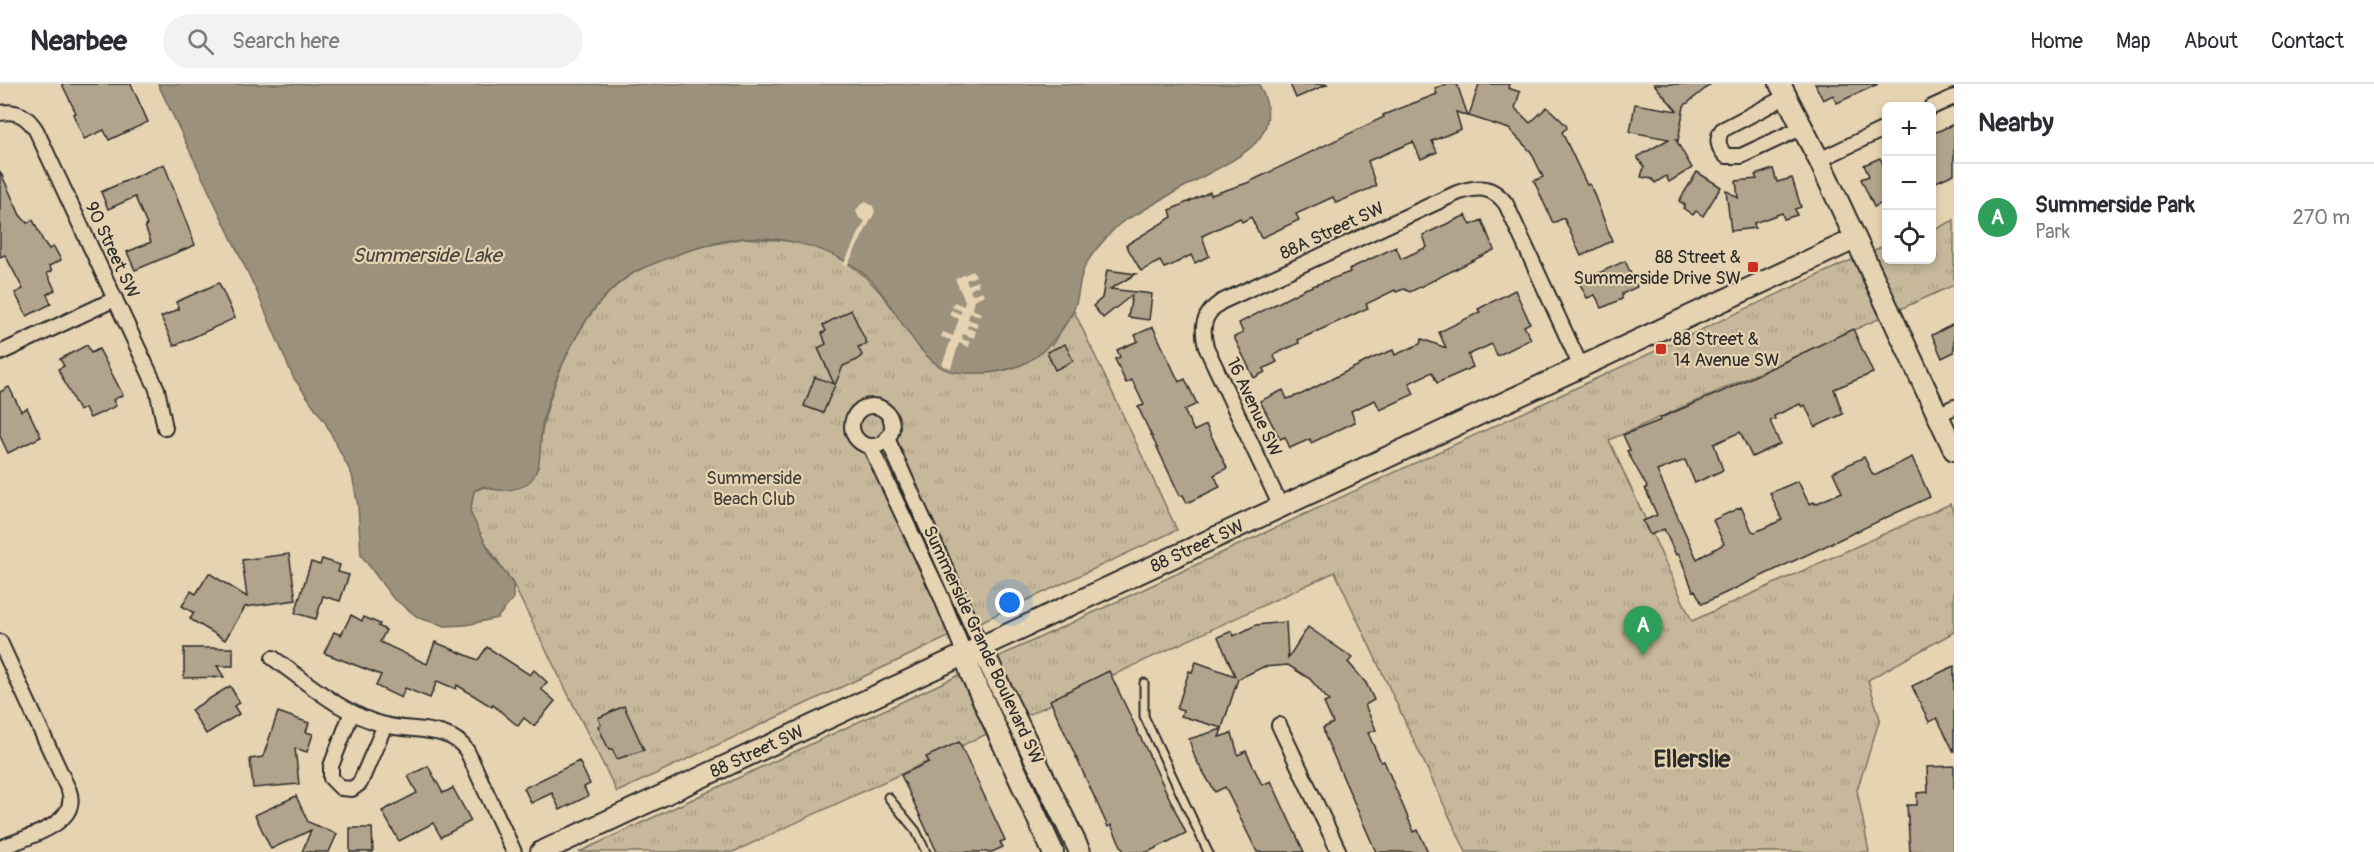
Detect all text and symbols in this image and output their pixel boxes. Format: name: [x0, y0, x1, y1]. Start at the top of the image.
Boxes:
search box: [163, 14, 583, 68]
text: Nearbee: [30, 24, 127, 59]
icon: search: [184, 25, 217, 58]
text: Search here: [232, 27, 340, 55]
text: Home: [2030, 28, 2083, 55]
text: Map: [2116, 28, 2151, 55]
text: About: [2184, 28, 2238, 55]
text: Contact: [2271, 28, 2344, 55]
map controls: [1882, 102, 1936, 264]
button: +: [1882, 102, 1936, 156]
text: Nearby: [1978, 107, 2054, 139]
button: −: [1882, 156, 1936, 210]
text: Summerside Park: [2035, 191, 2195, 219]
street label: 88A Street SW: [1276, 197, 1388, 265]
street label: 90 Street SW: [80, 198, 144, 302]
text: A: [1991, 205, 2004, 230]
text: 270 m: [2292, 205, 2350, 230]
button: locate: [1882, 210, 1936, 264]
text: Park: [2035, 219, 2070, 244]
water label: Summerside Lake: [352, 243, 504, 268]
place label: 88 Street & Summerside Drive SW: [1573, 246, 1741, 290]
marker: 88 Street & Summerside Drive SW: [1746, 260, 1760, 274]
place label: 88 Street & 14 Avenue SW: [1673, 328, 1780, 372]
marker: 88 Street & 14 Avenue SW: [1654, 342, 1668, 356]
street label: 16 Avenue SW: [1221, 354, 1287, 460]
park label: Summerside Beach Club: [706, 467, 802, 511]
street label: 88 Street SW: [1147, 514, 1248, 578]
street label: Summerside Grande Boulevard SW: [917, 522, 1049, 768]
your location: [995, 588, 1024, 617]
pin: A: [1624, 606, 1662, 656]
street label: 88 Street SW: [706, 720, 807, 783]
district label: Ellerslie: [1654, 745, 1732, 774]

